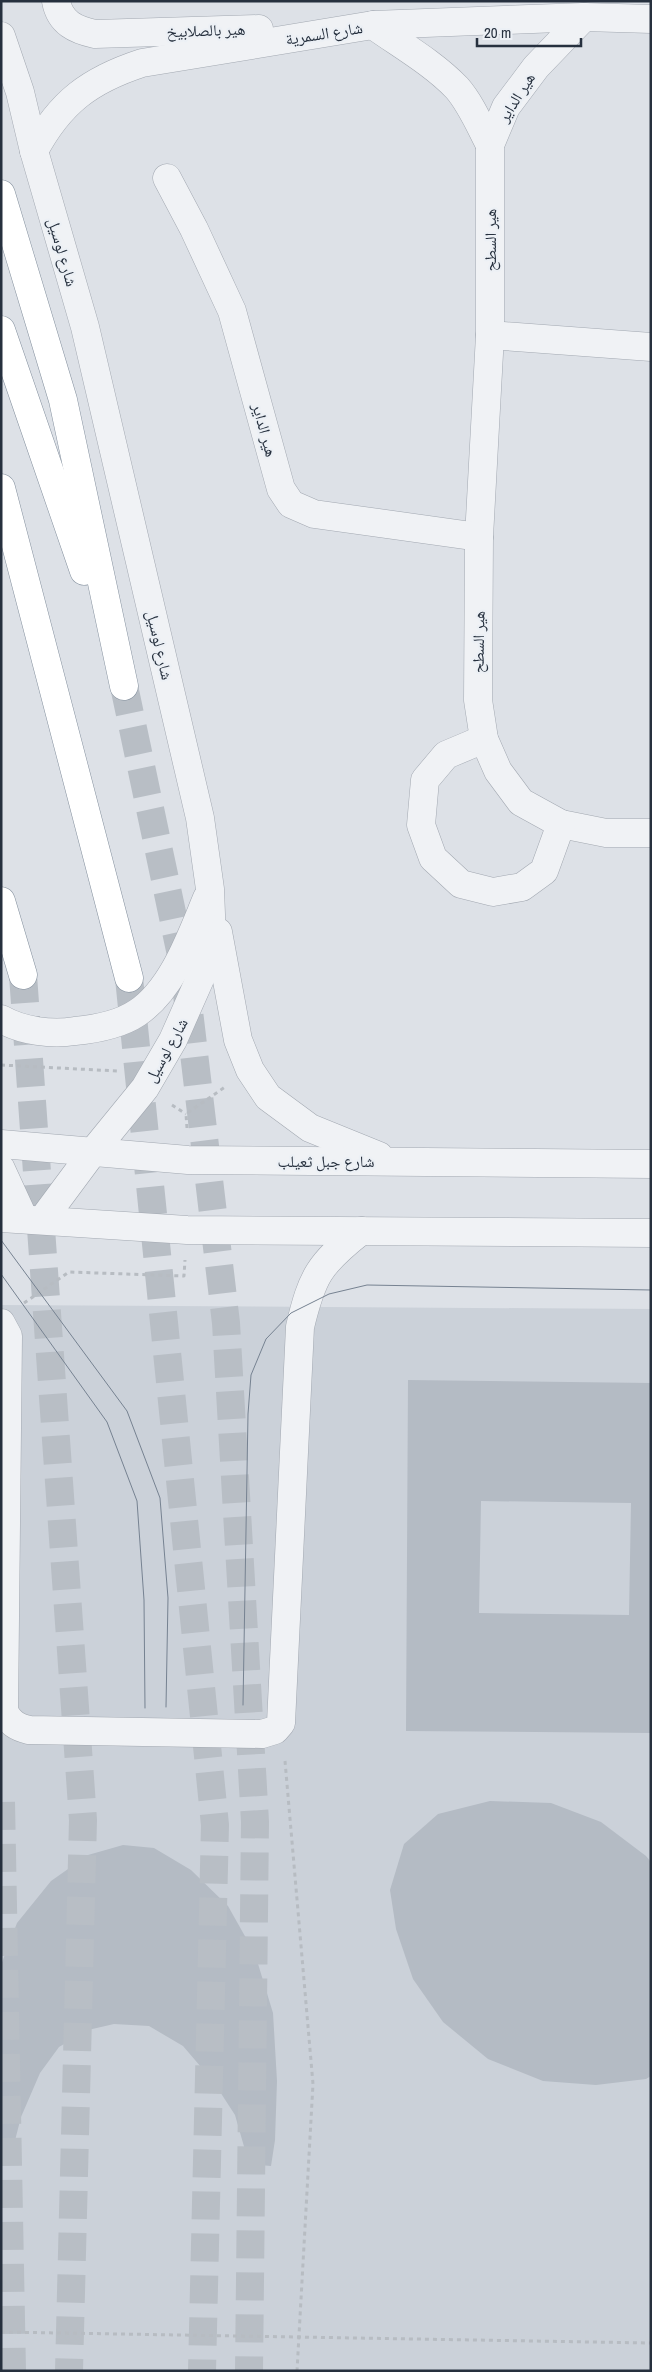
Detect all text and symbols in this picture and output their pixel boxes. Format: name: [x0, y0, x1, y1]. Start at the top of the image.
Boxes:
scale bar: [477, 15, 581, 47]
street label: شارع السمرية: [284, 16, 364, 50]
street label: هير بالصلابيخ: [166, 18, 246, 42]
text: 20 m: [484, 22, 511, 43]
street label: هير الداير: [492, 68, 540, 127]
street label: هير السطح: [479, 209, 501, 271]
street label: شارع لوسيل: [43, 215, 83, 289]
street label: هير الداير: [247, 400, 283, 459]
street label: شارع لوسيل: [141, 608, 179, 682]
street label: هير السطح: [466, 611, 490, 673]
street label: شارع لوسيل: [139, 1014, 193, 1086]
street label: شارع جبل ثعيلب: [278, 1150, 374, 1172]

